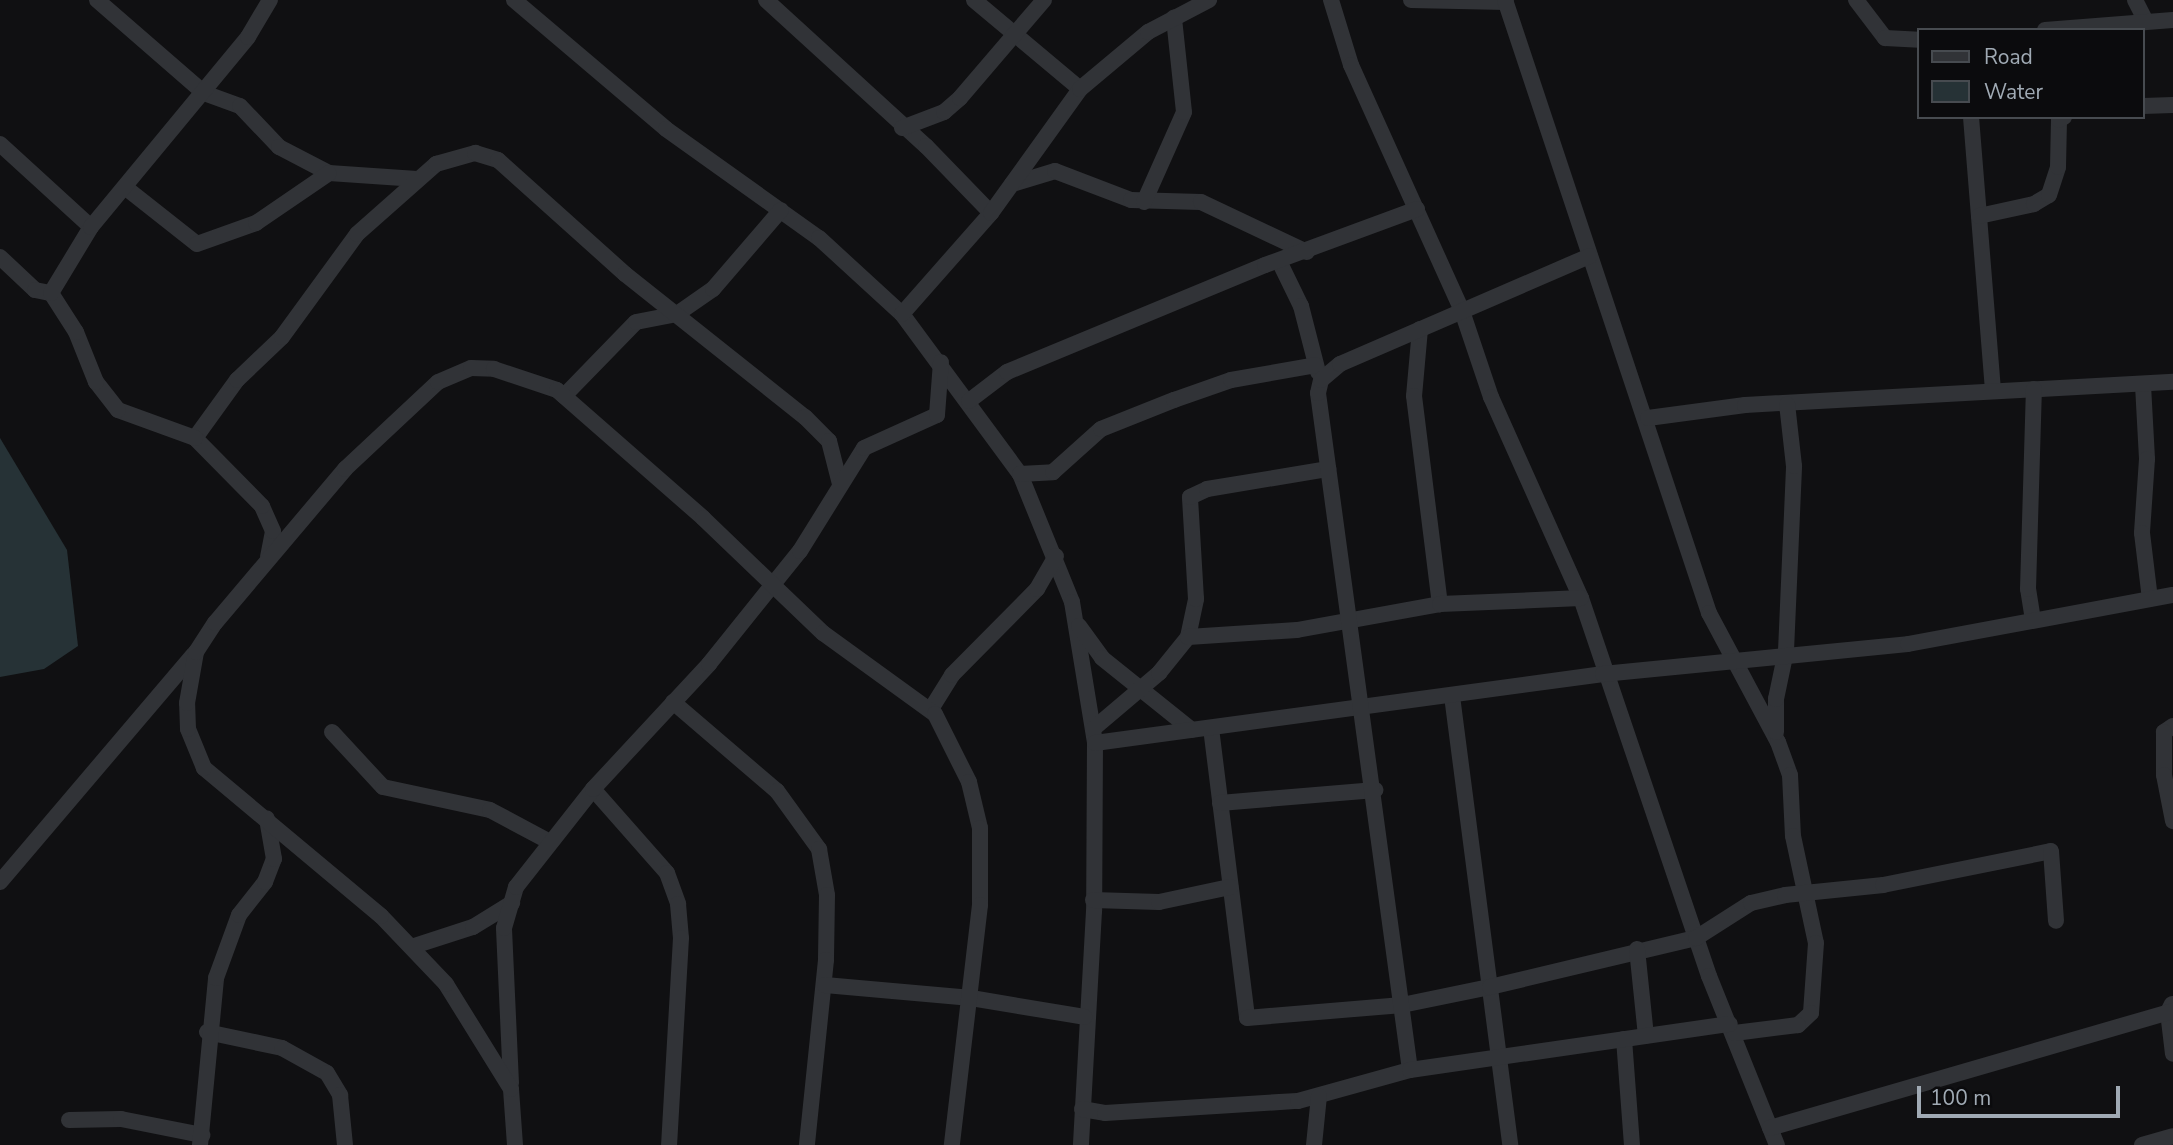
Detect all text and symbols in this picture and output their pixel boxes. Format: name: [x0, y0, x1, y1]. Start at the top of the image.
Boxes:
legend: [1918, 28, 2145, 119]
text: Road: [1984, 43, 2033, 71]
text: Water: [1984, 78, 2043, 106]
scale bar: [1921, 1072, 2124, 1116]
text: 100 m: [1930, 1084, 1991, 1112]

